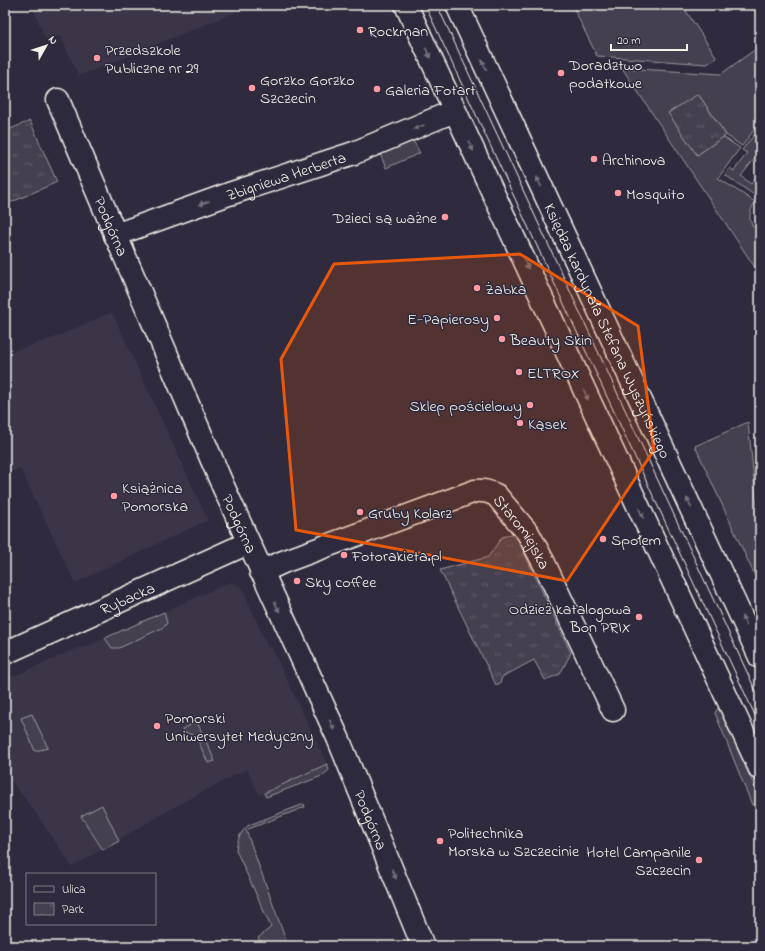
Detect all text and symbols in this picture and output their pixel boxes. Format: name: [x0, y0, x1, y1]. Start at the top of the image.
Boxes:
place label: Rockman: [368, 20, 428, 44]
marker: Rockman: [355, 25, 365, 35]
north arrow: [26, 26, 66, 66]
scale bar: [611, 26, 687, 52]
text: N: [44, 32, 62, 48]
text: 20 m: [617, 32, 640, 50]
place label: Przedszkole Publiczne nr 29: [105, 39, 199, 81]
one-way arrow: [425, 48, 431, 59]
marker: Przedszkole Publiczne nr 29: [92, 53, 102, 63]
place label: Doradztwo podatkowe: [568, 54, 643, 96]
one-way arrow: [481, 59, 487, 70]
marker: Doradztwo podatkowe: [556, 68, 566, 78]
place label: Gorzko Gorzko Szczecin: [260, 69, 355, 111]
place label: Galeria Fotart: [385, 79, 476, 103]
marker: Gorzko Gorzko Szczecin: [247, 83, 257, 93]
marker: Galeria Fotart: [372, 84, 382, 94]
one-way arrow: [412, 124, 424, 130]
one-way arrow: [468, 141, 474, 152]
street label: Zbigniewa Herberta: [223, 146, 350, 208]
place label: Archinova: [602, 149, 665, 173]
marker: Archinova: [589, 154, 599, 164]
one-way arrow: [536, 177, 542, 188]
place label: Mosquito: [626, 183, 685, 207]
marker: Mosquito: [613, 188, 623, 198]
street label: Podgórna: [87, 193, 133, 260]
street label: Księdza kardynała Stefana Wyszyńskiego: [537, 200, 676, 463]
one-way arrow: [198, 201, 210, 207]
place label: Dzieci są ważne: [332, 207, 438, 231]
marker: Dzieci są ważne: [440, 212, 450, 222]
one-way arrow: [523, 258, 529, 270]
place label: Żabka: [485, 278, 526, 302]
marker: Żabka: [472, 283, 482, 293]
place label: E-Papierosy: [407, 308, 489, 332]
marker: E-Papierosy: [492, 313, 502, 323]
place label: Beauty Skin: [509, 329, 592, 353]
marker: Beauty Skin: [497, 334, 507, 344]
place label: ELTROX: [527, 362, 580, 386]
marker: ELTROX: [514, 367, 524, 377]
one-way arrow: [583, 389, 589, 400]
place label: Sklep pościelowy: [409, 395, 522, 419]
marker: Sklep pościelowy: [525, 400, 535, 410]
place label: Kąsek: [528, 413, 568, 437]
marker: Kąsek: [515, 418, 525, 428]
place label: Książnica Pomorska: [122, 477, 188, 519]
street label: Staromiejska: [486, 490, 555, 574]
marker: Książnica Pomorska: [109, 491, 119, 501]
street label: Podgórna: [214, 491, 262, 558]
one-way arrow: [686, 498, 692, 509]
place label: Gruby Kolarz: [368, 502, 452, 526]
marker: Gruby Kolarz: [355, 507, 365, 517]
one-way arrow: [638, 507, 644, 518]
place label: Społem: [611, 529, 661, 553]
marker: Społem: [598, 534, 608, 544]
place label: Fotorakieta.pl: [351, 545, 442, 569]
marker: Fotorakieta.pl: [339, 550, 349, 560]
place label: Sky coffee: [305, 571, 377, 595]
marker: Sky coffee: [292, 576, 302, 586]
street label: Rybacka: [97, 577, 159, 622]
place label: Odzież katalogowa Bon PRIX: [509, 598, 631, 640]
one-way arrow: [274, 601, 280, 613]
marker: Odzież katalogowa Bon PRIX: [634, 612, 644, 622]
one-way arrow: [740, 615, 746, 627]
place label: Pomorski Uniwersytet Medyczny: [165, 707, 313, 749]
one-way arrow: [329, 719, 335, 731]
marker: Pomorski Uniwersytet Medyczny: [152, 721, 162, 731]
street label: Podgórna: [347, 787, 392, 854]
place label: Politechnika Morska w Szczecinie: [448, 822, 580, 864]
marker: Politechnika Morska w Szczecinie: [435, 836, 445, 846]
place label: Hotel Campanile Szczecin: [586, 841, 692, 883]
marker: Hotel Campanile Szczecin: [694, 855, 704, 865]
one-way arrow: [391, 869, 397, 880]
legend: [26, 873, 156, 925]
text: Ulica: [62, 881, 86, 899]
text: Park: [62, 901, 84, 919]

